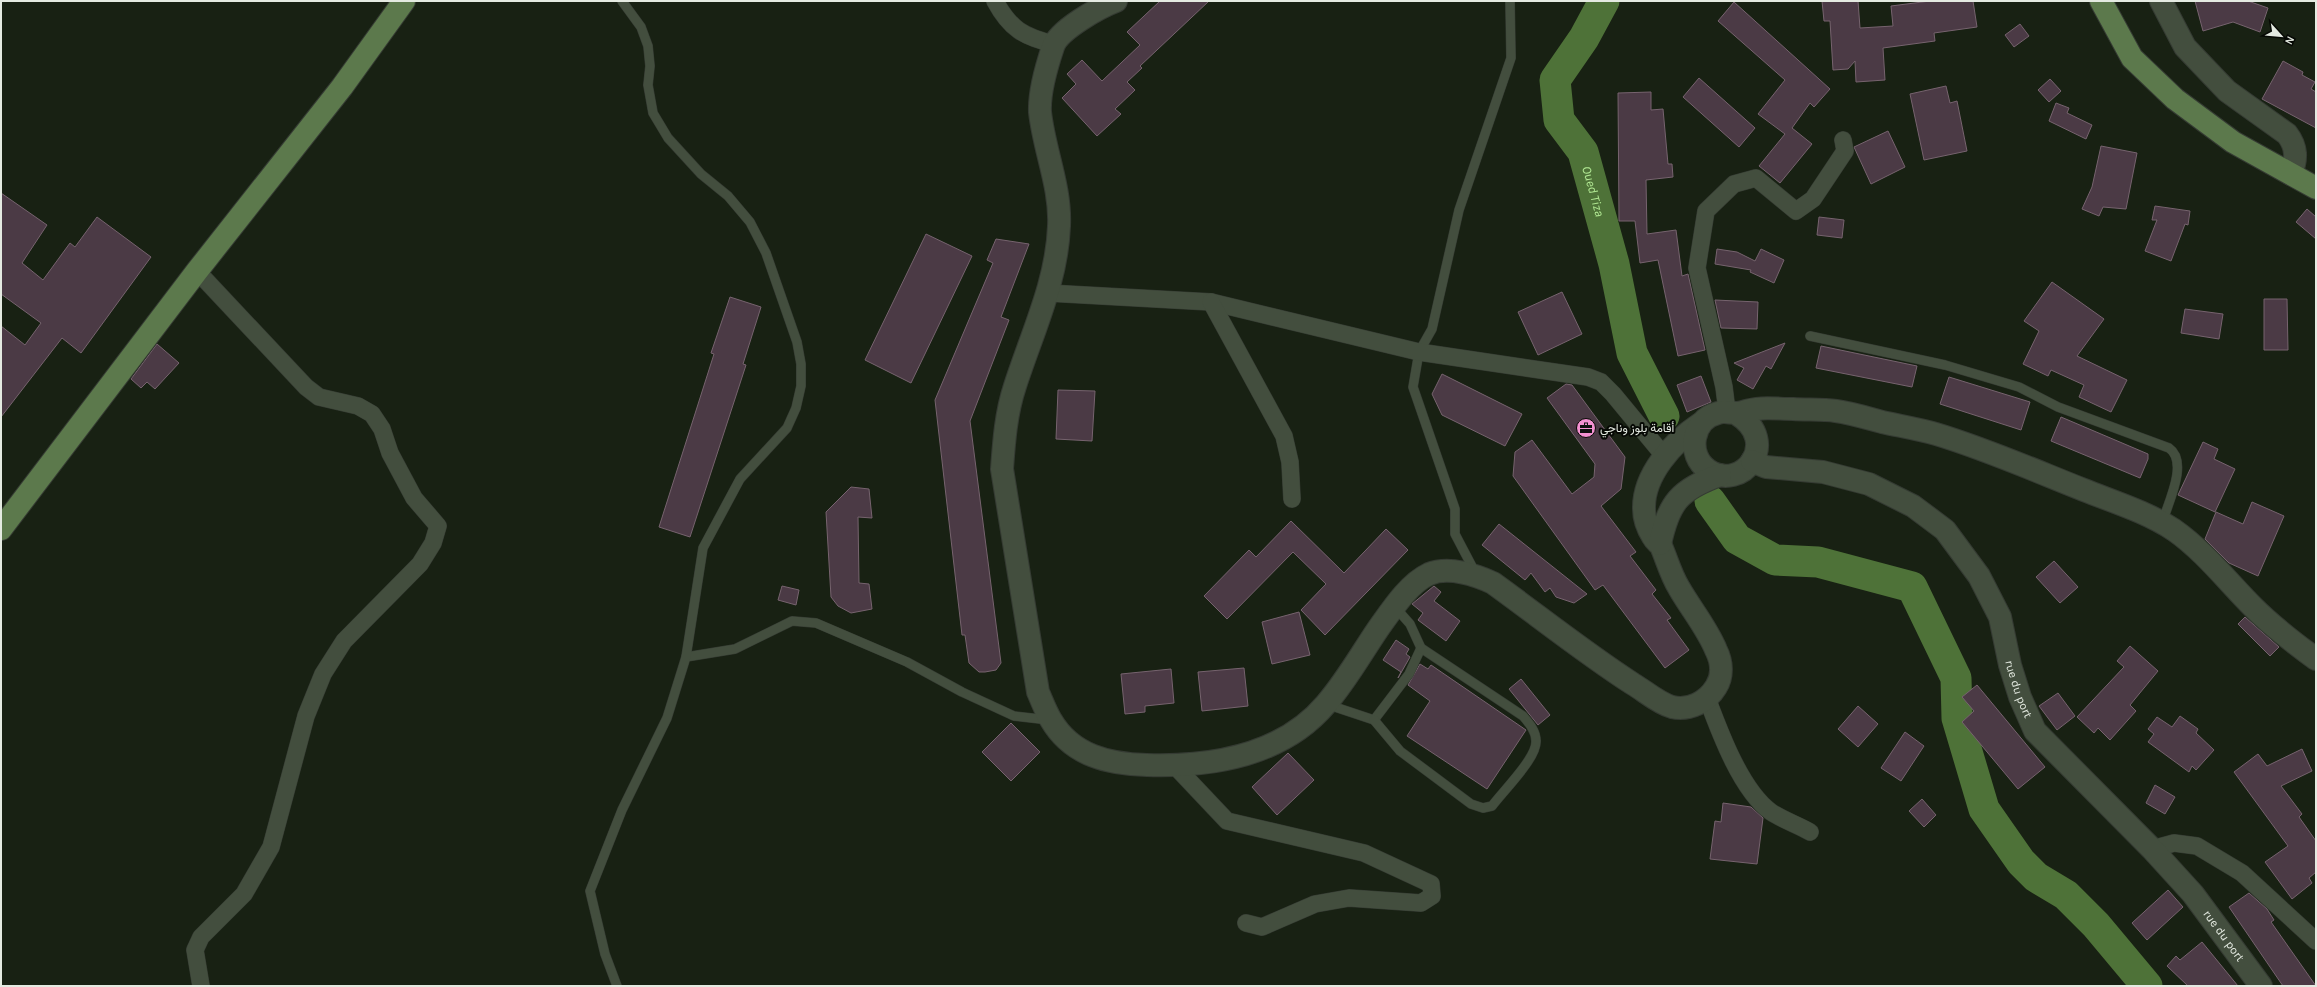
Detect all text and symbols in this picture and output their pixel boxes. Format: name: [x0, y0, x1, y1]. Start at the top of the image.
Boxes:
north arrow: [2261, 16, 2301, 56]
text: N: [2282, 34, 2297, 47]
water label: Oued Tiza: [1579, 164, 1608, 219]
office icon: أقامة بلوز وناجي: [1575, 417, 1597, 439]
place label: أقامة بلوز وناجي: [1600, 421, 1674, 438]
street label: rue du port: [2002, 659, 2036, 721]
street label: rue du port: [2200, 907, 2248, 964]

